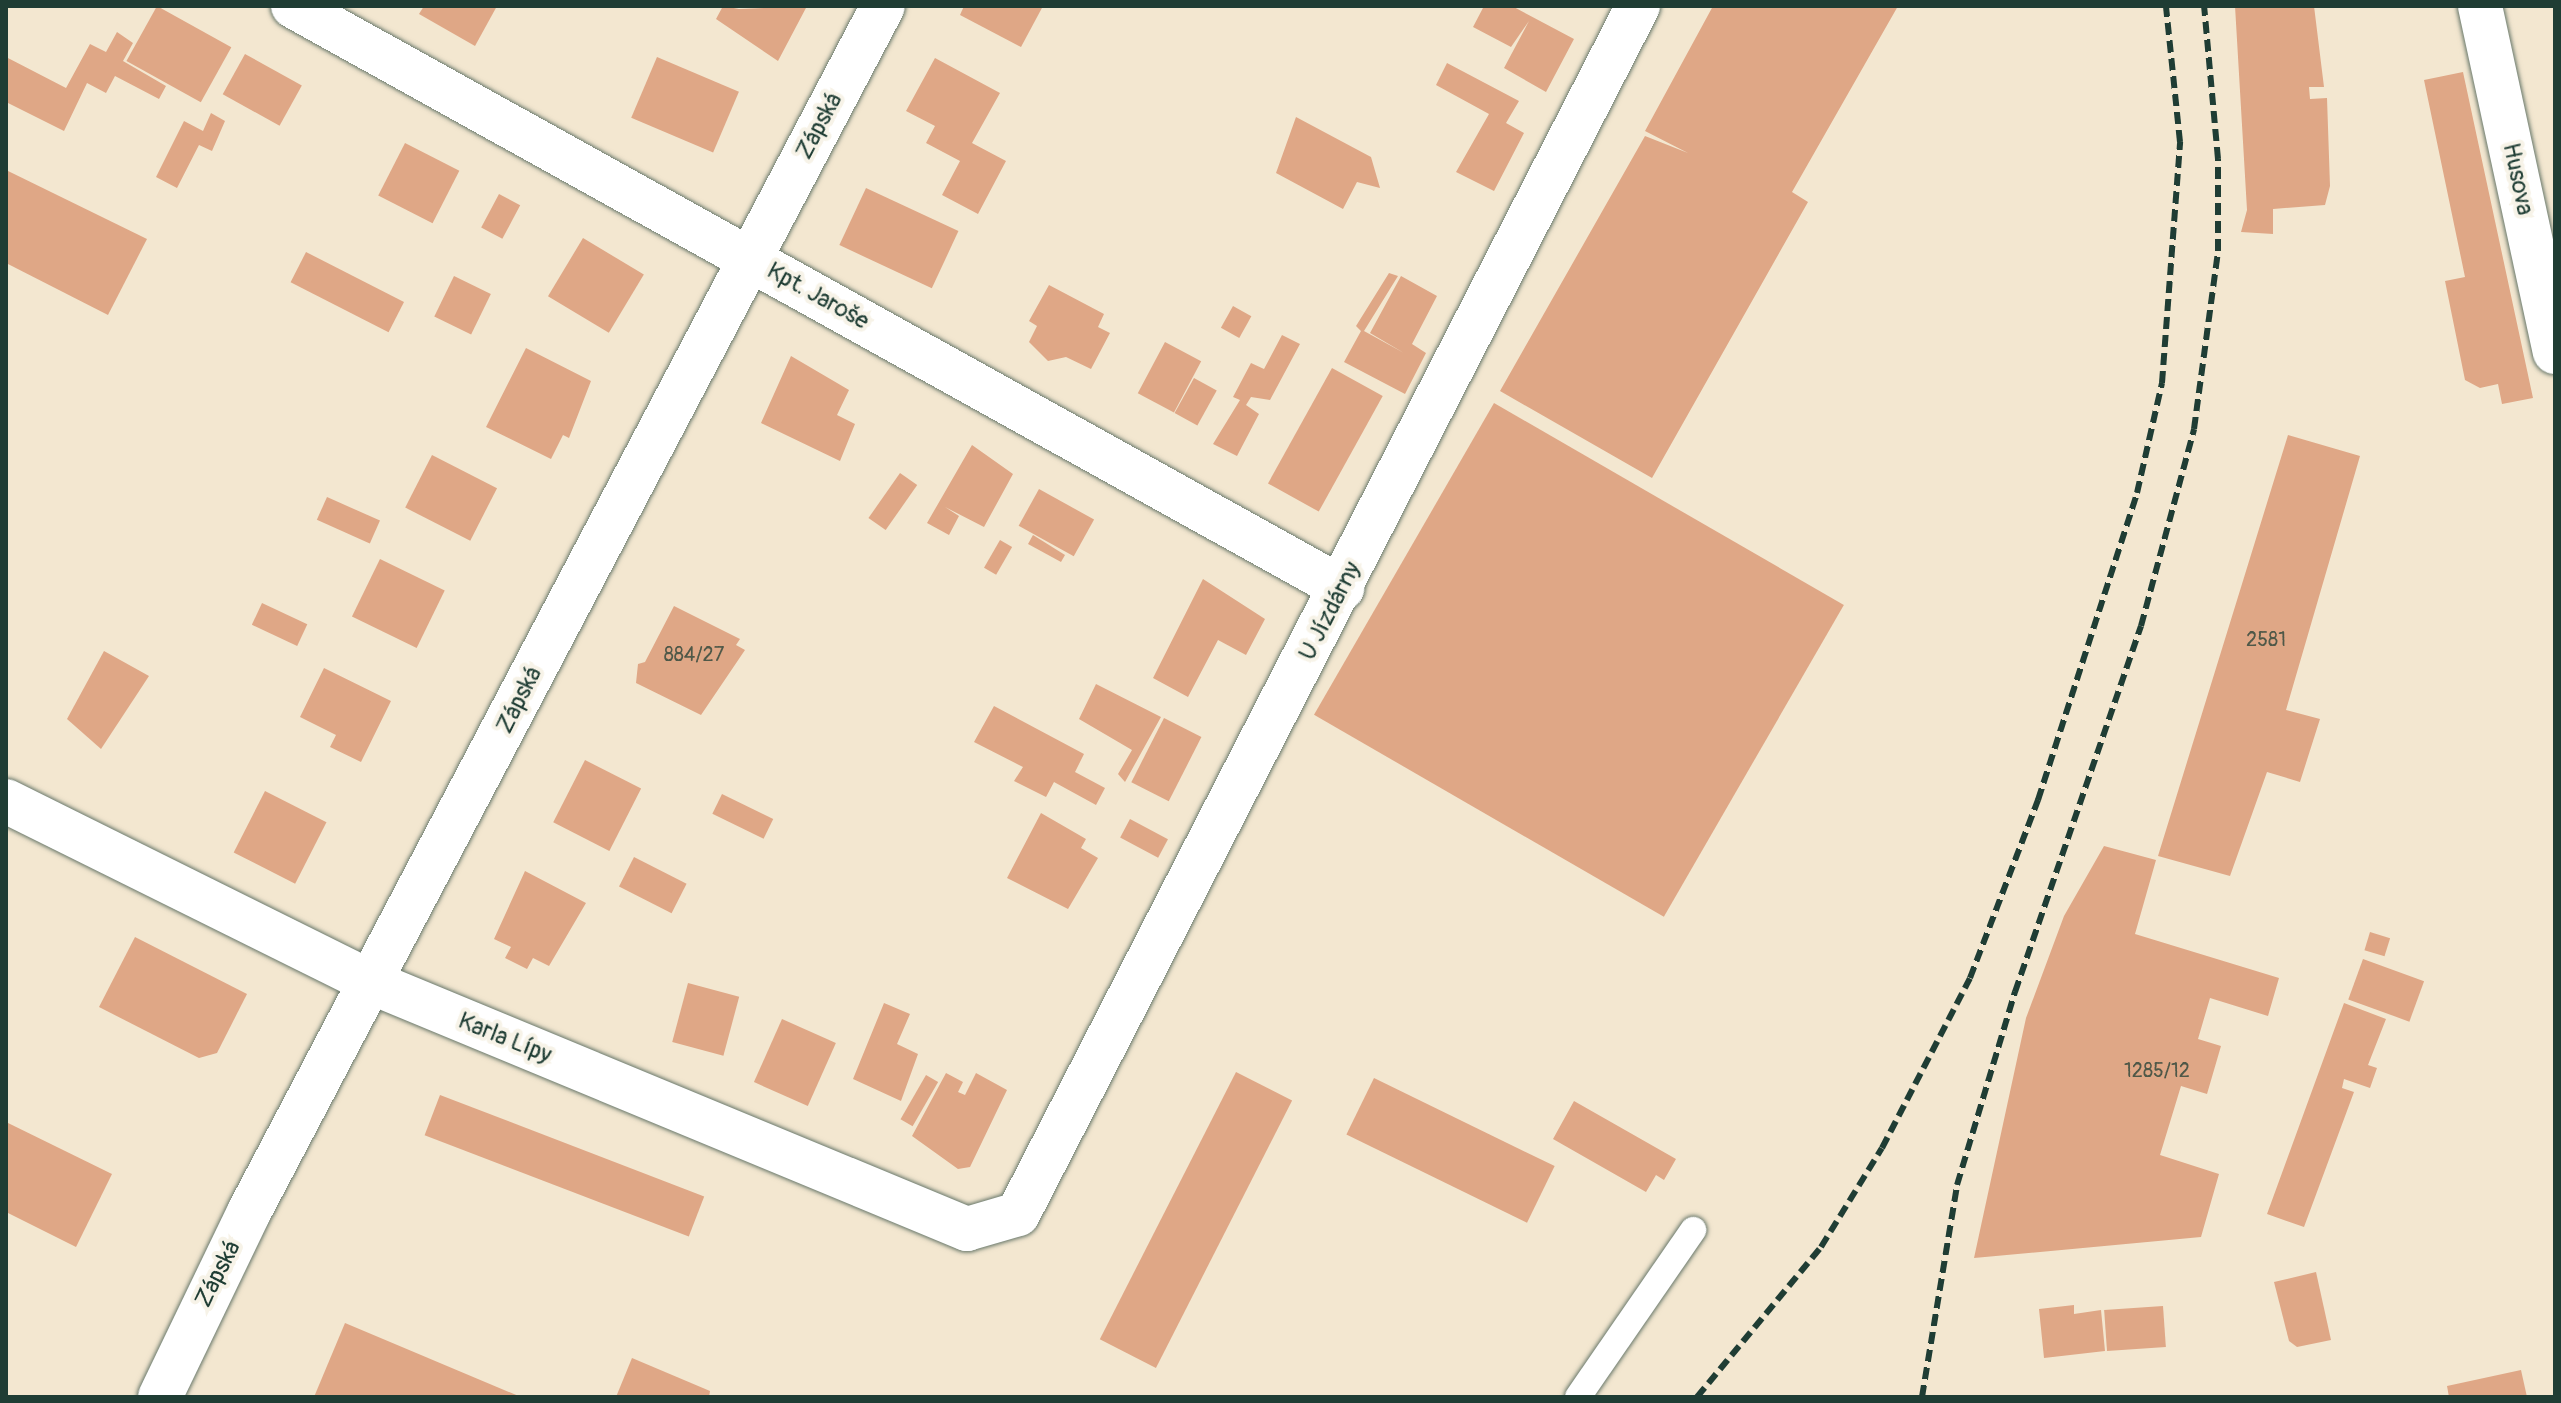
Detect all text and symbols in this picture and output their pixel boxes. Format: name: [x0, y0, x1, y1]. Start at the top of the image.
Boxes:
street label: Zápská: [790, 88, 848, 164]
street label: Husova: [2496, 140, 2540, 218]
street label: Kpt. Jaroše: [762, 256, 874, 336]
street label: U Jízdárny: [1293, 557, 1367, 665]
house number: 2581: [2246, 627, 2286, 651]
house number: 884/27: [664, 642, 724, 666]
street label: Zápská: [490, 662, 548, 738]
street label: Karla Lípy: [454, 1006, 556, 1070]
house number: 1285/12: [2124, 1058, 2190, 1082]
street label: Zápská: [189, 1236, 247, 1312]

